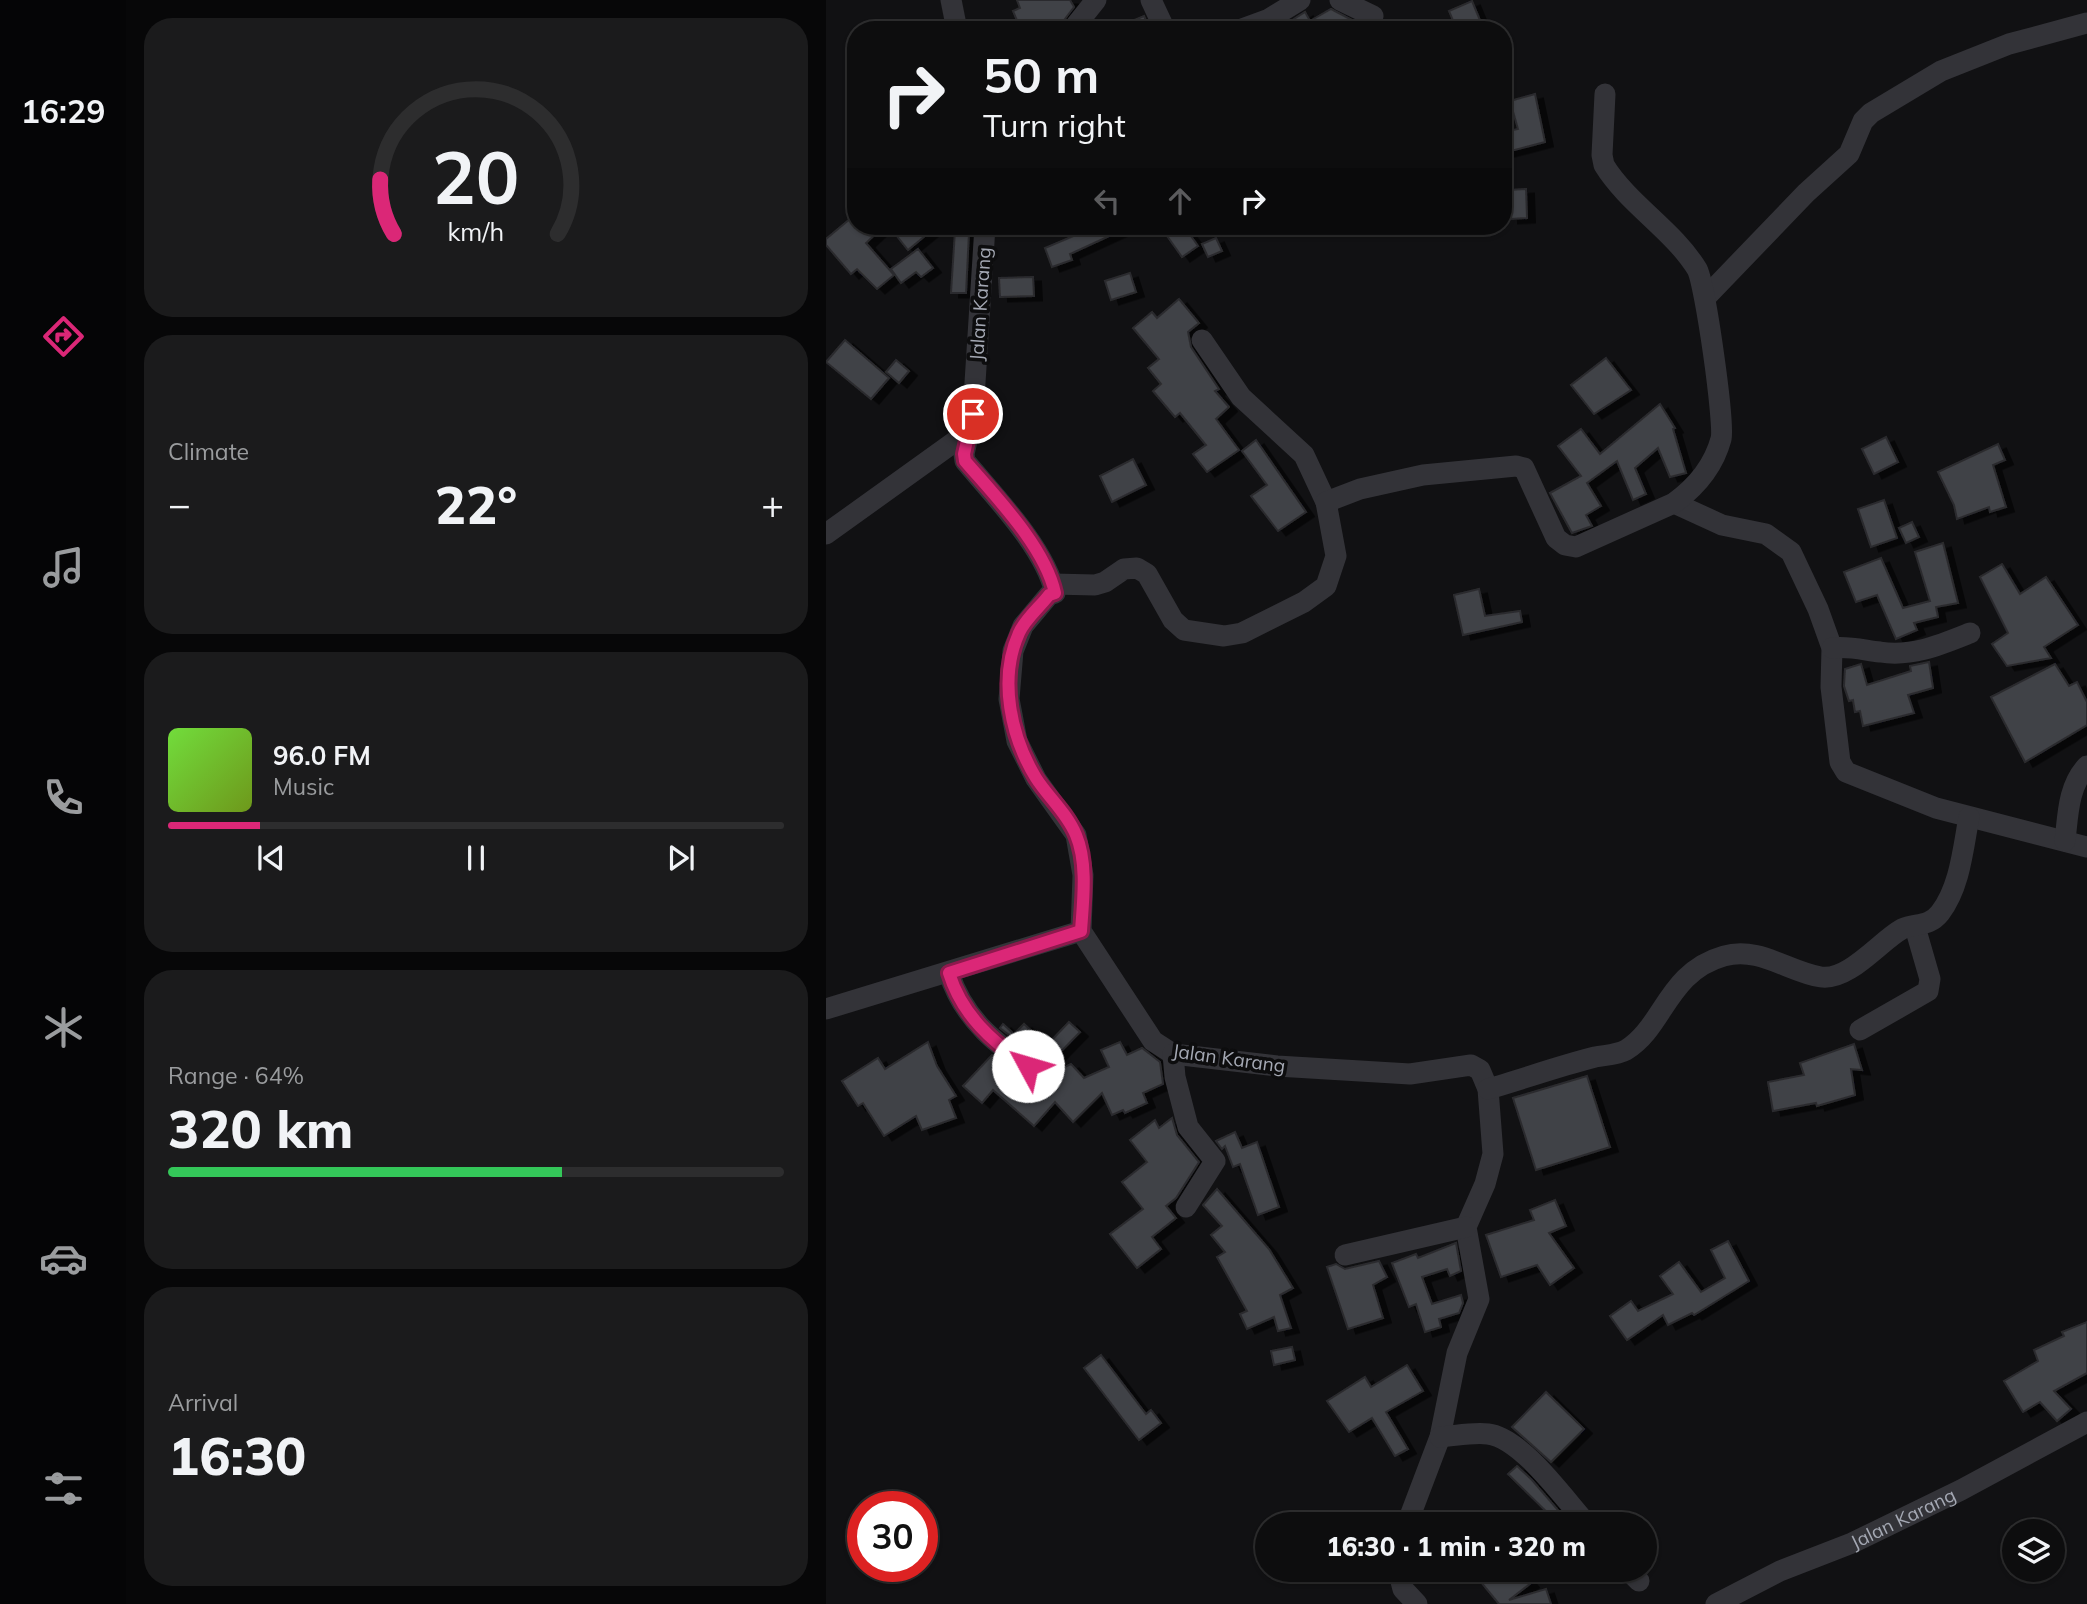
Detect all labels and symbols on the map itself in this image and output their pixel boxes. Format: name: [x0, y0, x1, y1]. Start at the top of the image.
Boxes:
street label: Jalan Karang: [964, 246, 996, 362]
pin: [943, 384, 1003, 444]
position arrow: [991, 1029, 1065, 1103]
street label: Jalan Karang: [1171, 1038, 1287, 1078]
street label: Jalan Karang: [1847, 1482, 1960, 1554]
speed limit sign: 30: [847, 1491, 938, 1582]

